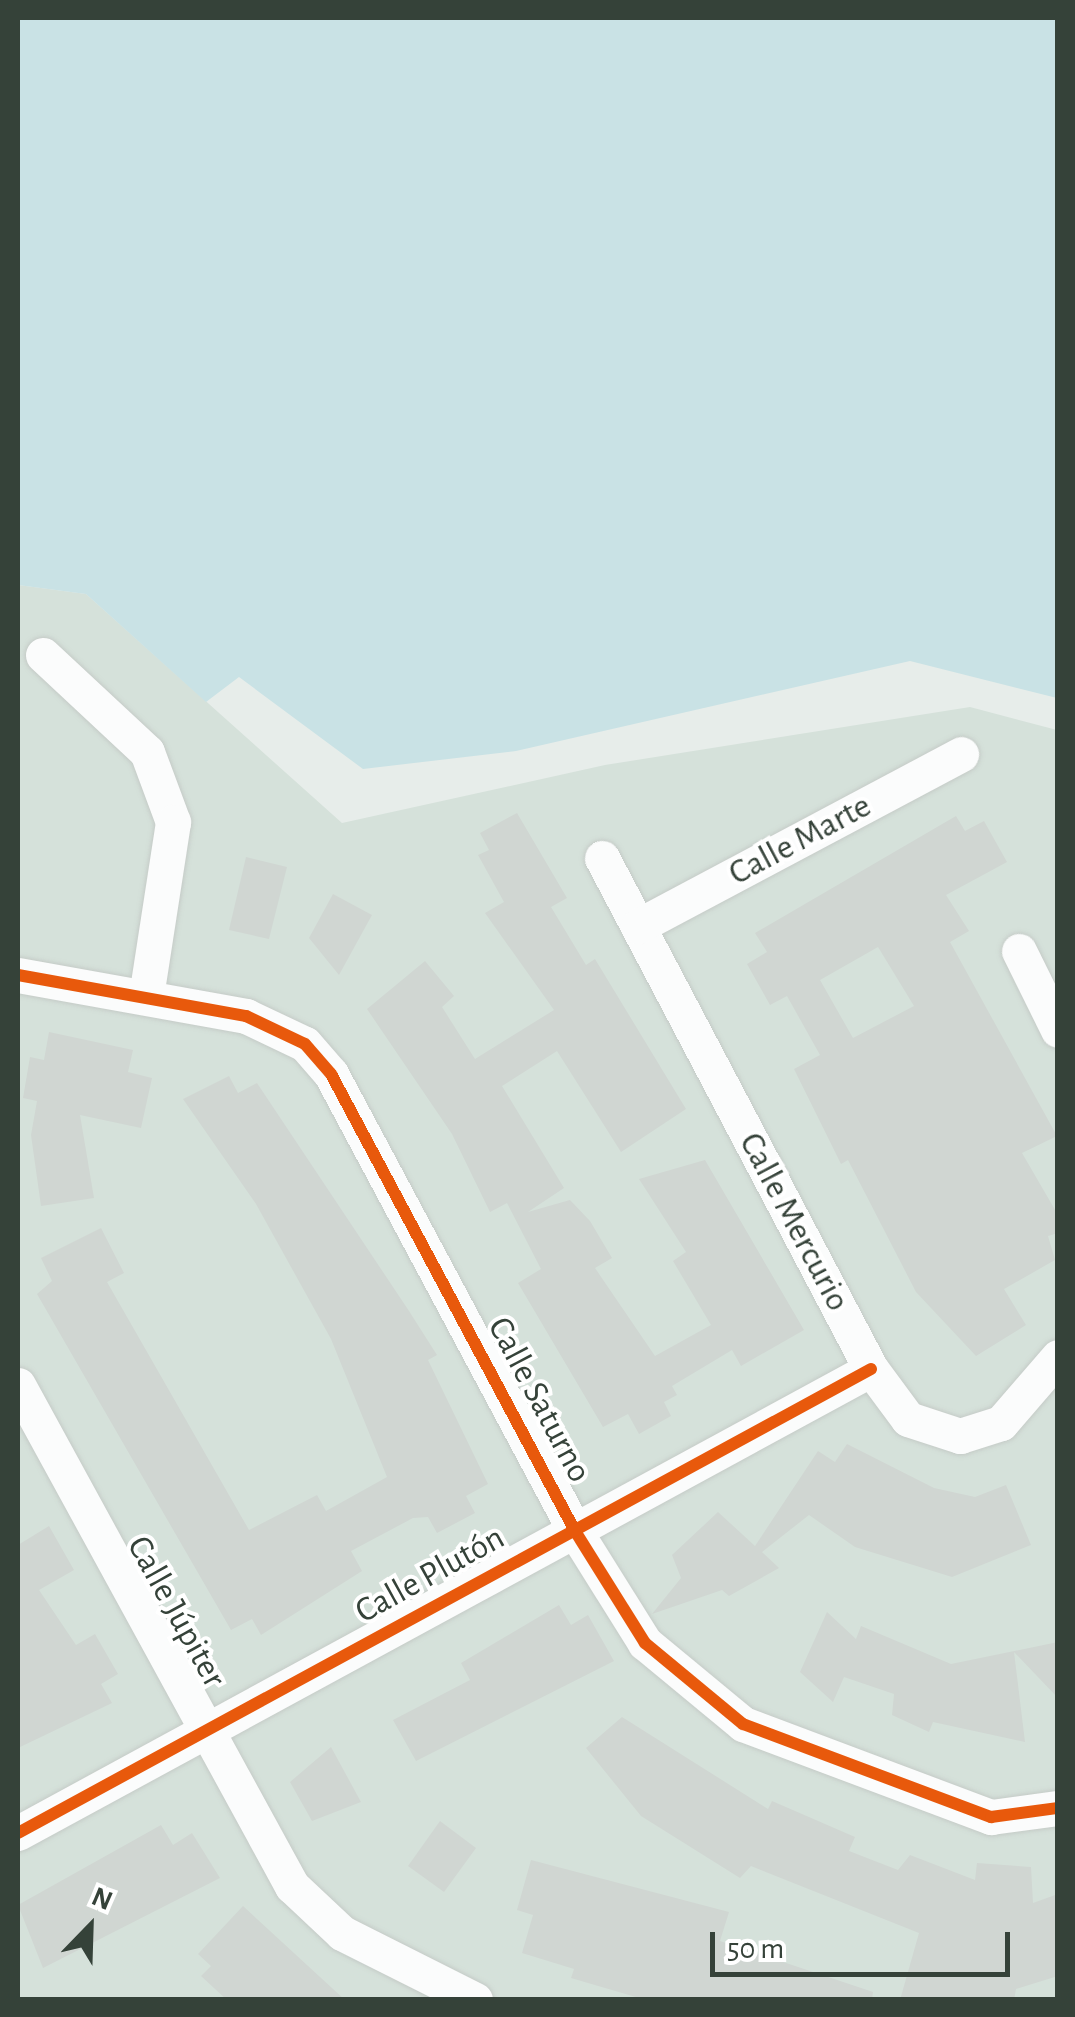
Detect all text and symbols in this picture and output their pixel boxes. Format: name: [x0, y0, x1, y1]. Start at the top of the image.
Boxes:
street label: Calle Marte: [722, 785, 878, 895]
street label: Calle Mercurio: [729, 1126, 859, 1318]
street label: Calle Saturno: [478, 1310, 600, 1490]
street label: Calle Plutón: [348, 1517, 512, 1633]
street label: Calle Júpiter: [117, 1529, 235, 1695]
north arrow: [40, 1877, 140, 1977]
text: N: [87, 1883, 116, 1916]
scale bar: [715, 1912, 1015, 1974]
text: 50 m: [727, 1934, 784, 1964]

